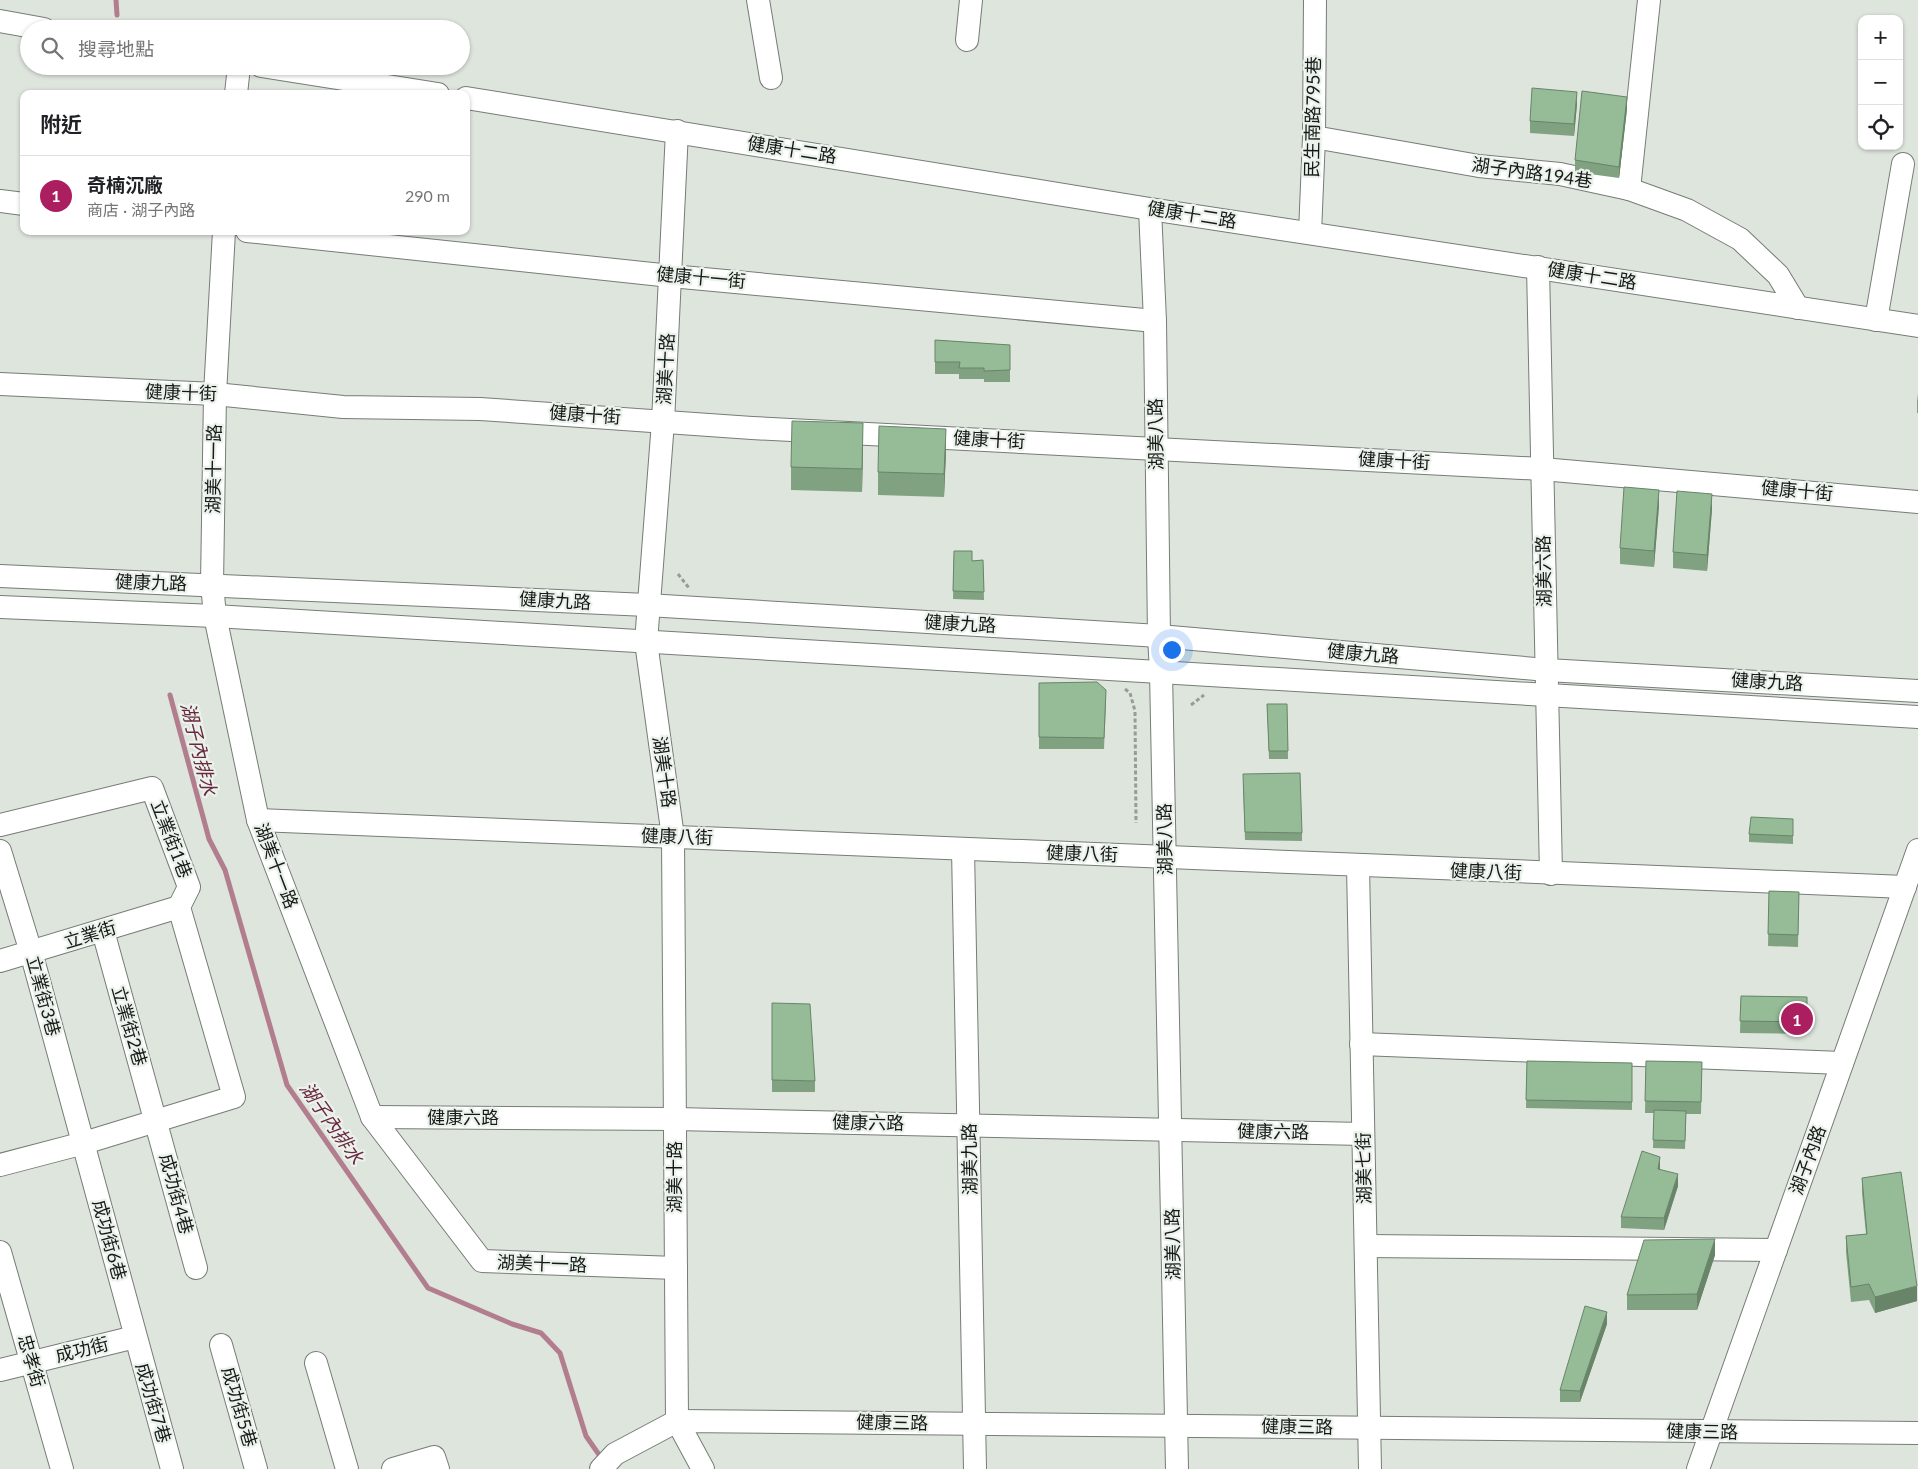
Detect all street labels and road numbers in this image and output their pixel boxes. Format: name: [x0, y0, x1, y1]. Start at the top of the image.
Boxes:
street label: 民生南路795巷: [1300, 56, 1324, 178]
street label: 健康十二路: [746, 131, 838, 167]
street label: 湖子內路194巷: [1471, 153, 1594, 191]
street label: 健康十二路: [1146, 196, 1238, 232]
street label: 健康十二路: [1546, 257, 1638, 293]
street label: 健康十一街: [655, 262, 747, 292]
street label: 湖美十路: [652, 332, 678, 405]
street label: 健康十街: [145, 380, 217, 404]
street label: 湖美八路: [1143, 398, 1167, 470]
street label: 健康十街: [548, 401, 622, 427]
street label: 湖美十一路: [201, 424, 225, 514]
street label: 健康十街: [953, 426, 1026, 452]
street label: 健康十街: [1358, 447, 1431, 473]
street label: 健康十街: [1760, 476, 1834, 504]
street label: 湖美六路: [1531, 535, 1555, 607]
street label: 健康九路: [115, 570, 187, 594]
street label: 健康九路: [519, 587, 592, 613]
street label: 健康九路: [924, 610, 997, 636]
street label: 健康九路: [1326, 639, 1400, 667]
street label: 健康九路: [1731, 668, 1804, 694]
street label: 湖美十路: [649, 735, 681, 809]
street label: 立業街1巷: [147, 796, 197, 881]
street label: 湖美八路: [1152, 803, 1176, 875]
street label: 湖美十一路: [251, 820, 303, 912]
street label: 健康八街: [641, 824, 713, 848]
street label: 健康八街: [1046, 841, 1118, 865]
street label: 健康八街: [1450, 859, 1522, 883]
street label: 立業街: [61, 916, 119, 952]
street label: 立業街3巷: [23, 953, 65, 1038]
street label: 立業街2巷: [108, 983, 152, 1068]
street label: 健康六路: [427, 1106, 499, 1128]
street label: 健康六路: [832, 1110, 904, 1134]
street label: 健康六路: [1237, 1119, 1309, 1143]
street label: 湖子內路: [1784, 1122, 1830, 1197]
street label: 湖美九路: [957, 1123, 981, 1195]
street label: 湖美七街: [1351, 1132, 1375, 1204]
street label: 湖美十路: [663, 1141, 685, 1213]
street label: 成功街4巷: [156, 1151, 198, 1236]
street label: 成功街6巷: [89, 1197, 131, 1282]
street label: 湖美八路: [1160, 1208, 1184, 1280]
street label: 湖美十一路: [497, 1250, 587, 1276]
street label: 忠孝街: [14, 1332, 50, 1390]
street label: 成功街: [53, 1332, 111, 1366]
street label: 成功街7巷: [132, 1360, 176, 1445]
street label: 成功街5巷: [218, 1364, 262, 1449]
street label: 健康三路: [856, 1410, 928, 1434]
street label: 健康三路: [1261, 1414, 1333, 1438]
street label: 健康三路: [1666, 1419, 1738, 1443]

